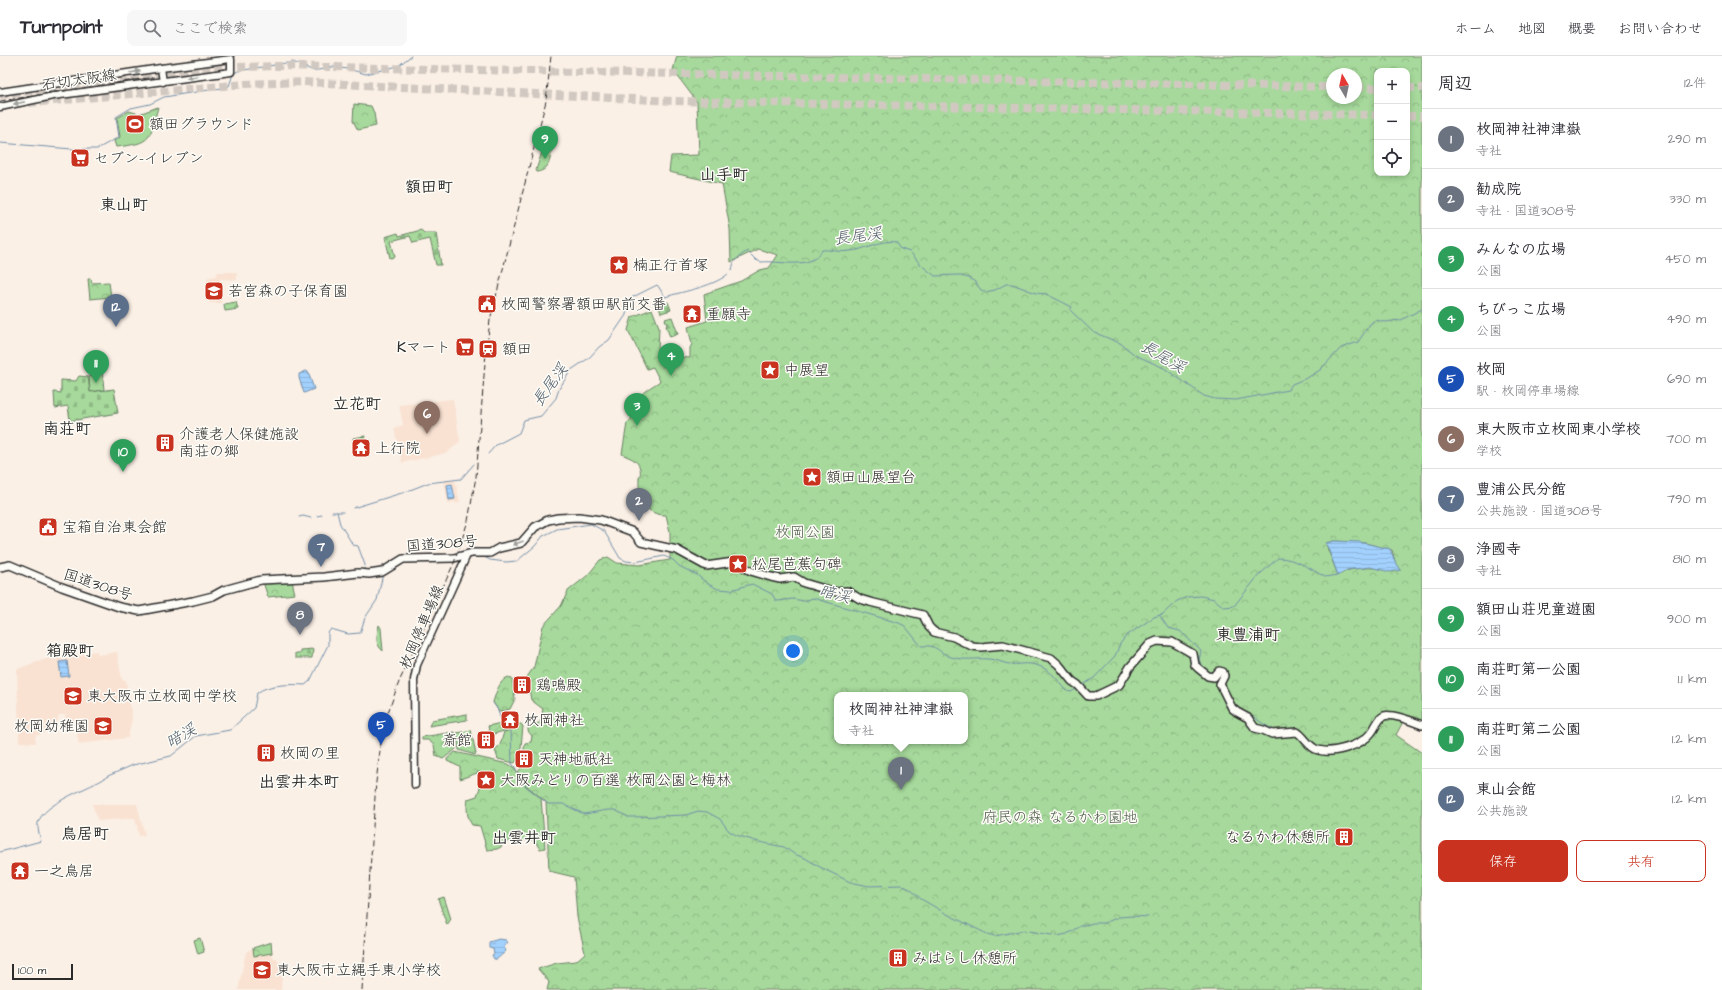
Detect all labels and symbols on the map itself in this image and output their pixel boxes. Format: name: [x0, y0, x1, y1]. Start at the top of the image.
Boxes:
street label: 石切大阪線: [40, 64, 118, 96]
north arrow: [1326, 68, 1362, 104]
one-way arrow: [129, 69, 142, 75]
one-way arrow: [186, 74, 198, 81]
one-way arrow: [13, 100, 25, 106]
sports icon: 額田グラウンド: [124, 113, 146, 135]
place label: 額田グラウンド: [149, 114, 254, 135]
pin: 9: [532, 126, 558, 159]
supermarket icon: セブン-イレブン: [69, 147, 91, 169]
place label: セブン-イレブン: [94, 148, 204, 169]
district label: 山手町: [700, 164, 748, 186]
district label: 額田町: [405, 176, 453, 198]
district label: 東山町: [100, 194, 148, 216]
water label: 長尾渓: [833, 222, 884, 250]
place icon: 楠正行首塚: [608, 254, 630, 276]
place label: 楠正行首塚: [633, 255, 708, 276]
school or university icon: 若宮森の子保育園: [203, 280, 225, 302]
place label: 若宮森の子保育園: [228, 281, 348, 302]
public building icon: 枚岡警察署額田駅前交番: [476, 293, 498, 315]
pin: 12: [103, 294, 129, 327]
place label: 枚岡警察署額田駅前交番: [501, 294, 666, 315]
temple icon: 重願寺: [681, 303, 703, 325]
place label: 重願寺: [706, 304, 751, 325]
water label: 長尾渓: [1137, 335, 1190, 379]
supermarket icon: Kマート: [454, 336, 476, 358]
place label: Kマート: [397, 337, 451, 358]
station icon: 額田: [477, 338, 499, 360]
place label: 額田: [502, 339, 532, 360]
pin: 4: [658, 343, 684, 376]
pin: 11: [83, 350, 109, 383]
water label: 長尾渓: [527, 358, 574, 411]
place icon: 中展望: [759, 359, 781, 381]
place label: 中展望: [784, 360, 829, 381]
district label: 立花町: [333, 393, 381, 415]
pin: 3: [624, 393, 650, 426]
pin: 6: [414, 401, 440, 434]
district label: 南荘町: [43, 418, 91, 440]
place label: 介護老人保健施設 南荘の郷: [179, 424, 299, 462]
building icon: 介護老人保健施設 南荘の郷: [154, 432, 176, 454]
temple icon: 上行院: [350, 437, 372, 459]
place label: 上行院: [375, 438, 420, 459]
pin: 10: [110, 439, 136, 472]
place icon: 額田山展望台: [801, 466, 823, 488]
place label: 額田山展望台: [826, 467, 916, 488]
pin: 2: [626, 488, 652, 521]
public building icon: 宝箱自治東会館: [37, 516, 59, 538]
place label: 宝箱自治東会館: [62, 517, 167, 538]
park label: 枚岡公園: [775, 522, 835, 543]
street label: 国道308号: [405, 530, 479, 558]
pin: 7: [308, 534, 334, 567]
one-way arrow: [511, 540, 523, 546]
place icon: 松尾芭蕉句碑: [727, 553, 749, 575]
place label: 松尾芭蕉句碑: [752, 554, 842, 575]
street label: 国道308号: [61, 564, 135, 606]
water label: 暗渓: [817, 579, 854, 609]
street label: 枚岡停車場線: [395, 581, 449, 673]
pin: 8: [287, 602, 313, 635]
district label: 東豊浦町: [1216, 624, 1280, 646]
district label: 箱殿町: [46, 640, 94, 662]
your location: [783, 641, 803, 661]
building icon: 鶏鳴殿: [511, 674, 533, 696]
place label: 鶏鳴殿: [536, 675, 581, 696]
school or university icon: 東大阪市立枚岡中学校: [62, 685, 84, 707]
place label: 東大阪市立枚岡中学校: [87, 686, 237, 707]
temple icon: 枚岡神社: [499, 709, 521, 731]
place label: 枚岡神社: [524, 710, 584, 731]
pin: 5: [368, 712, 394, 745]
school or university icon: 枚岡幼稚園: [92, 715, 114, 737]
place label: 枚岡幼稚園: [14, 716, 89, 737]
water label: 暗渓: [162, 718, 201, 754]
building icon: 斎館: [475, 729, 497, 751]
place label: 斎館: [442, 730, 472, 751]
building icon: 枚岡の里: [255, 742, 277, 764]
place label: 枚岡の里: [280, 743, 340, 764]
building icon: 天神地祇社: [513, 748, 535, 770]
place label: 天神地祇社: [538, 749, 613, 770]
pin: 1: [888, 757, 914, 790]
place icon: 大阪みどりの百選 枚岡公園と梅林: [475, 769, 497, 791]
place label: 大阪みどりの百選 枚岡公園と梅林: [500, 770, 731, 791]
district label: 出雲井本町: [259, 771, 339, 793]
park label: 府民の森 なるかわ園地: [982, 807, 1138, 828]
district label: 鳥居町: [61, 823, 109, 845]
building icon: なるかわ休憩所: [1333, 826, 1355, 848]
district label: 出雲井町: [492, 827, 556, 849]
place label: なるかわ休憩所: [1225, 827, 1330, 848]
temple icon: 一之鳥居: [9, 860, 31, 882]
place label: 一之鳥居: [34, 861, 94, 882]
building icon: みはらし休憩所: [887, 947, 909, 969]
place label: みはらし休憩所: [912, 948, 1017, 969]
school or university icon: 東大阪市立縄手東小学校: [251, 959, 273, 981]
place label: 東大阪市立縄手東小学校: [276, 960, 441, 981]
scale bar: [12, 962, 73, 981]

